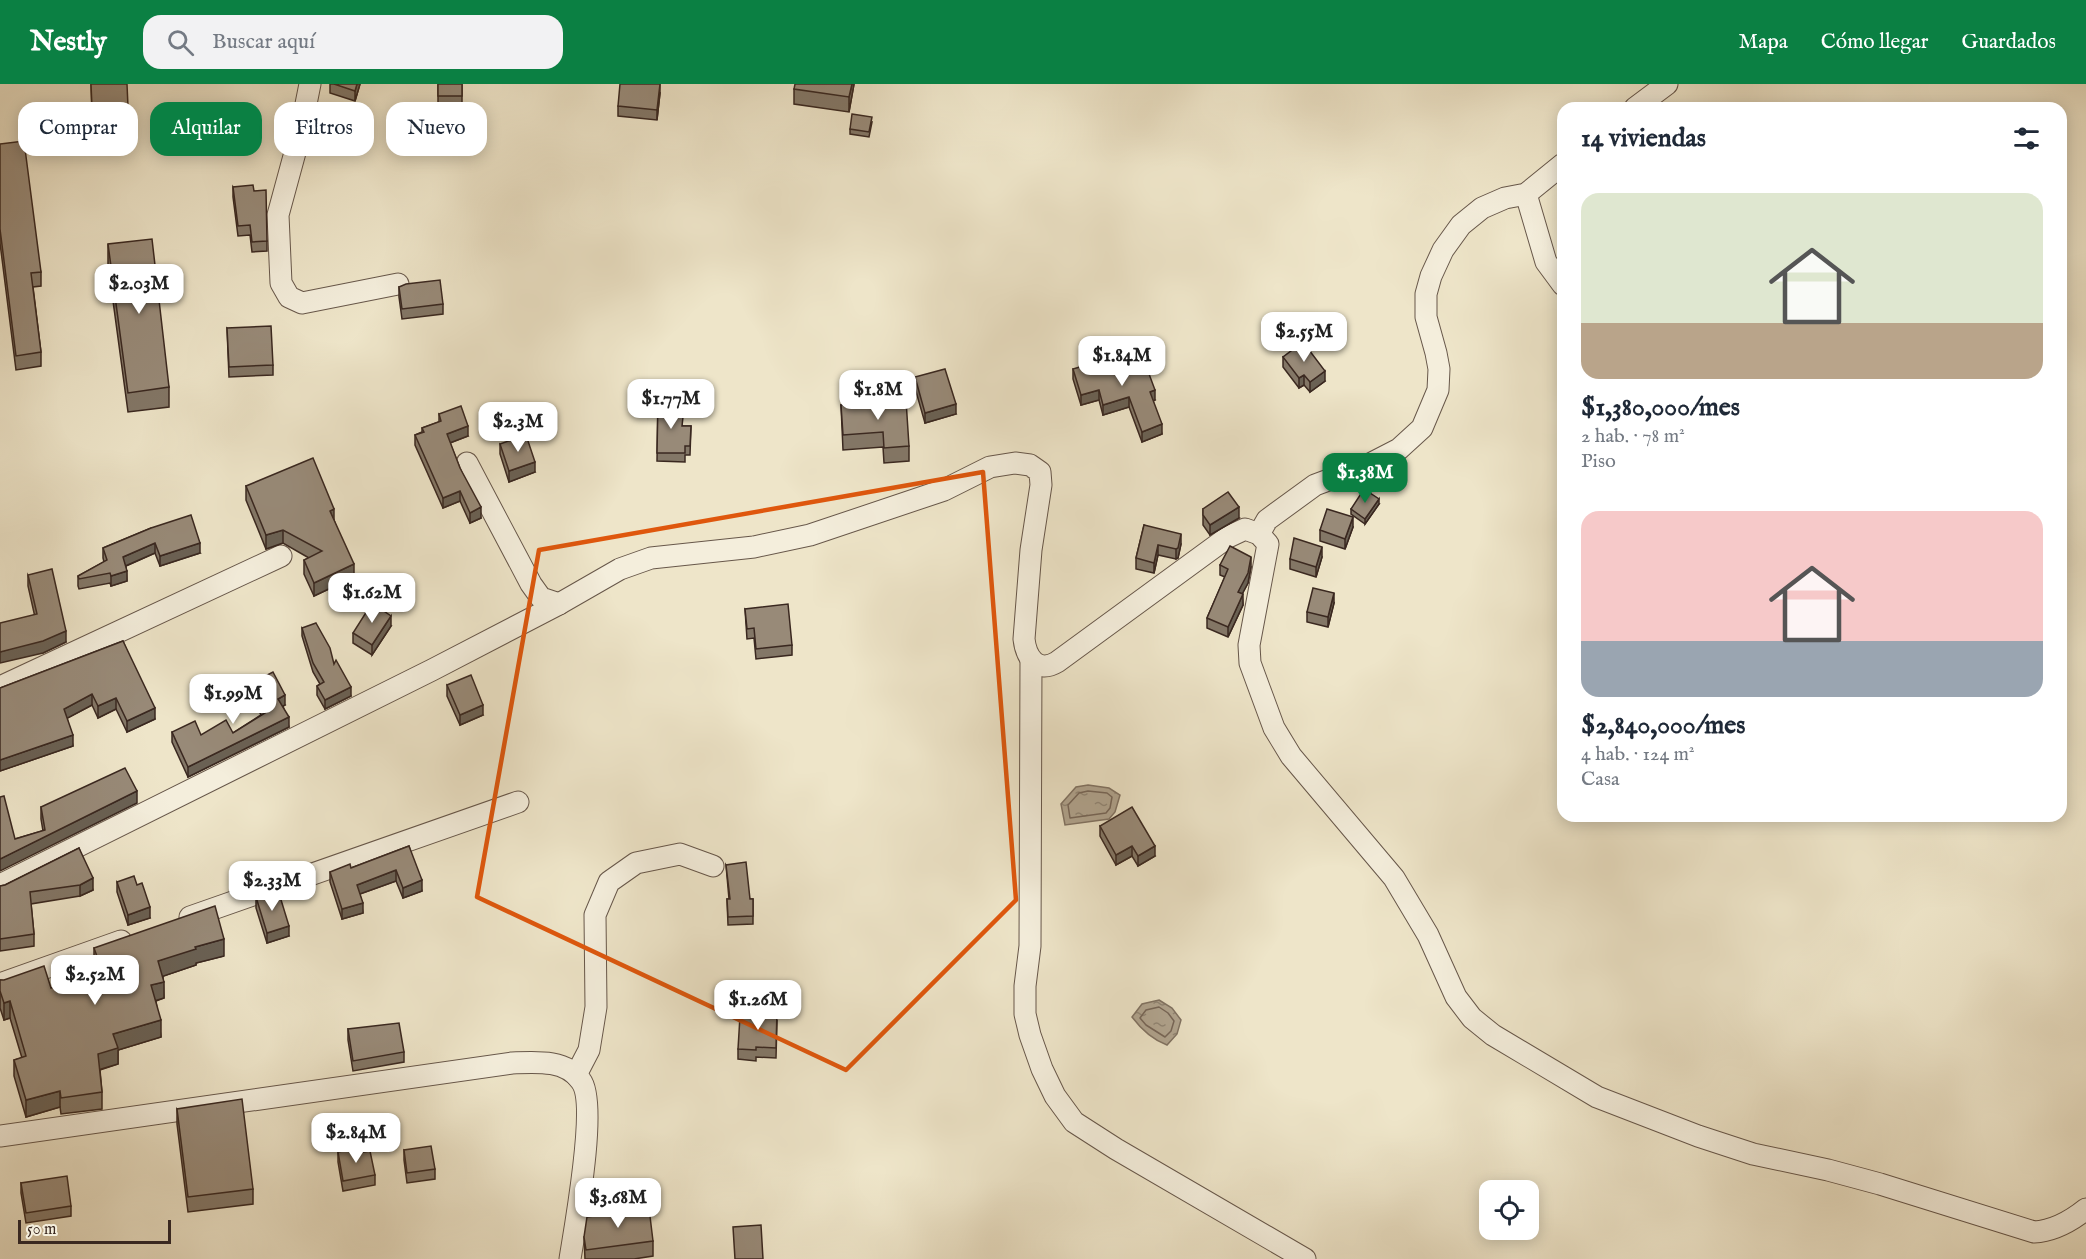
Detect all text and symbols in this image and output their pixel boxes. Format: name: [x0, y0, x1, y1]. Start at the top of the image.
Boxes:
search box: [143, 15, 563, 69]
text: Nestly: [30, 25, 107, 60]
icon: search: [164, 26, 197, 59]
text: Buscar aquí: [212, 28, 315, 56]
text: Mapa: [1739, 29, 1788, 56]
text: Cómo llegar: [1821, 29, 1928, 56]
text: Guardados: [1961, 29, 2056, 56]
chip: Comprar: [18, 102, 138, 156]
chip: Alquilar: [150, 102, 262, 156]
chip: Filtros: [274, 102, 374, 156]
chip: Nuevo: [386, 102, 487, 156]
text: 14 viviendas: [1581, 122, 1706, 155]
icon: filters: [2010, 122, 2043, 155]
icon: home: [1758, 232, 1866, 340]
pin: $2.03M: [90, 264, 188, 315]
text: $2.03M: [109, 271, 169, 296]
pin: $2.55M: [1255, 312, 1353, 363]
text: $2.55M: [1275, 319, 1333, 344]
pin: $1.84M: [1073, 336, 1171, 387]
text: $1.84M: [1092, 343, 1152, 368]
pin: $1.8M: [836, 370, 920, 421]
text: $1.8M: [853, 377, 903, 402]
pin: $1.77M: [622, 379, 720, 430]
text: $1.77M: [641, 386, 701, 411]
text: $1,380,000/mes: [1581, 391, 1740, 424]
pin: $2.3M: [476, 402, 560, 453]
text: $2.3M: [492, 409, 544, 434]
text: 2 hab. · 78 m²: [1581, 424, 1685, 449]
text: Piso: [1581, 449, 1616, 474]
pin: $1.38M: [1316, 453, 1414, 504]
text: $1.38M: [1337, 460, 1393, 485]
icon: home: [1758, 550, 1866, 658]
pin: $1.62M: [323, 573, 421, 624]
text: $1.62M: [342, 580, 402, 605]
pin: $1.99M: [184, 674, 282, 725]
text: $1.99M: [203, 681, 263, 706]
text: $2,840,000/mes: [1581, 709, 1745, 742]
text: 4 hab. · 124 m²: [1581, 742, 1695, 767]
text: Casa: [1581, 767, 1620, 792]
pin: $2.33M: [223, 861, 321, 912]
text: $2.33M: [243, 868, 301, 893]
pin: $2.52M: [46, 955, 144, 1006]
text: $2.52M: [65, 962, 125, 987]
pin: $1.26M: [709, 980, 807, 1031]
text: $1.26M: [728, 987, 788, 1012]
pin: $2.84M: [307, 1113, 405, 1164]
text: $2.84M: [325, 1120, 387, 1145]
pin: $3.68M: [569, 1178, 667, 1229]
map controls: [1479, 1180, 1539, 1240]
button: locate: [1479, 1180, 1539, 1240]
text: $3.68M: [589, 1185, 647, 1210]
scale bar: [18, 1217, 171, 1244]
text: 50 m: [27, 1220, 56, 1240]

